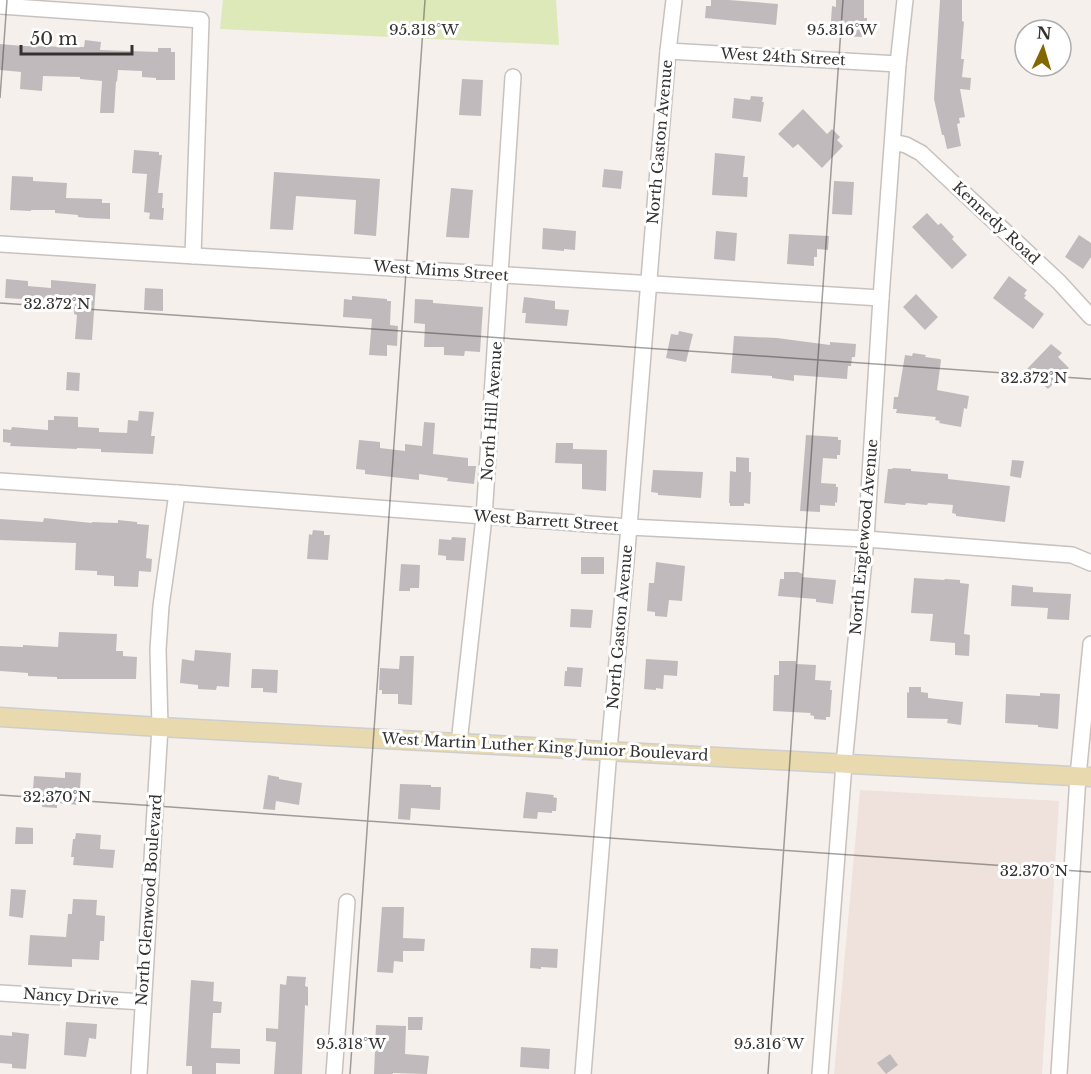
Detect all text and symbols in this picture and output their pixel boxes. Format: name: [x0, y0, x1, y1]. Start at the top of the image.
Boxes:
scale bar: [21, 18, 132, 56]
north arrow: [1013, 18, 1073, 78]
text: 95.318°W: [389, 20, 459, 39]
text: 95.316°W: [807, 20, 878, 39]
text: N: [1036, 23, 1052, 44]
text: 50 m: [30, 28, 78, 50]
street label: West 24th Street: [719, 44, 846, 69]
street label: North Gaston Avenue: [643, 59, 676, 225]
street label: Kennedy Road: [949, 177, 1044, 268]
street label: West Mims Street: [372, 256, 510, 285]
text: 32.372°N: [23, 294, 91, 313]
street label: North Hill Avenue: [477, 341, 506, 481]
text: 32.372°N: [1000, 368, 1068, 387]
street label: North Englewood Avenue: [845, 438, 882, 636]
street label: West Barrett Street: [472, 506, 619, 535]
street label: North Gaston Avenue: [603, 544, 636, 710]
street label: West Martin Luther King Junior Boulevard: [380, 728, 709, 765]
text: 32.370°N: [23, 787, 91, 806]
street label: North Glenwood Boulevard: [132, 793, 165, 1007]
text: 32.370°N: [1000, 861, 1068, 880]
street label: Nancy Drive: [22, 984, 120, 1009]
text: 95.318°W: [316, 1034, 386, 1053]
text: 95.316°W: [734, 1034, 805, 1053]

